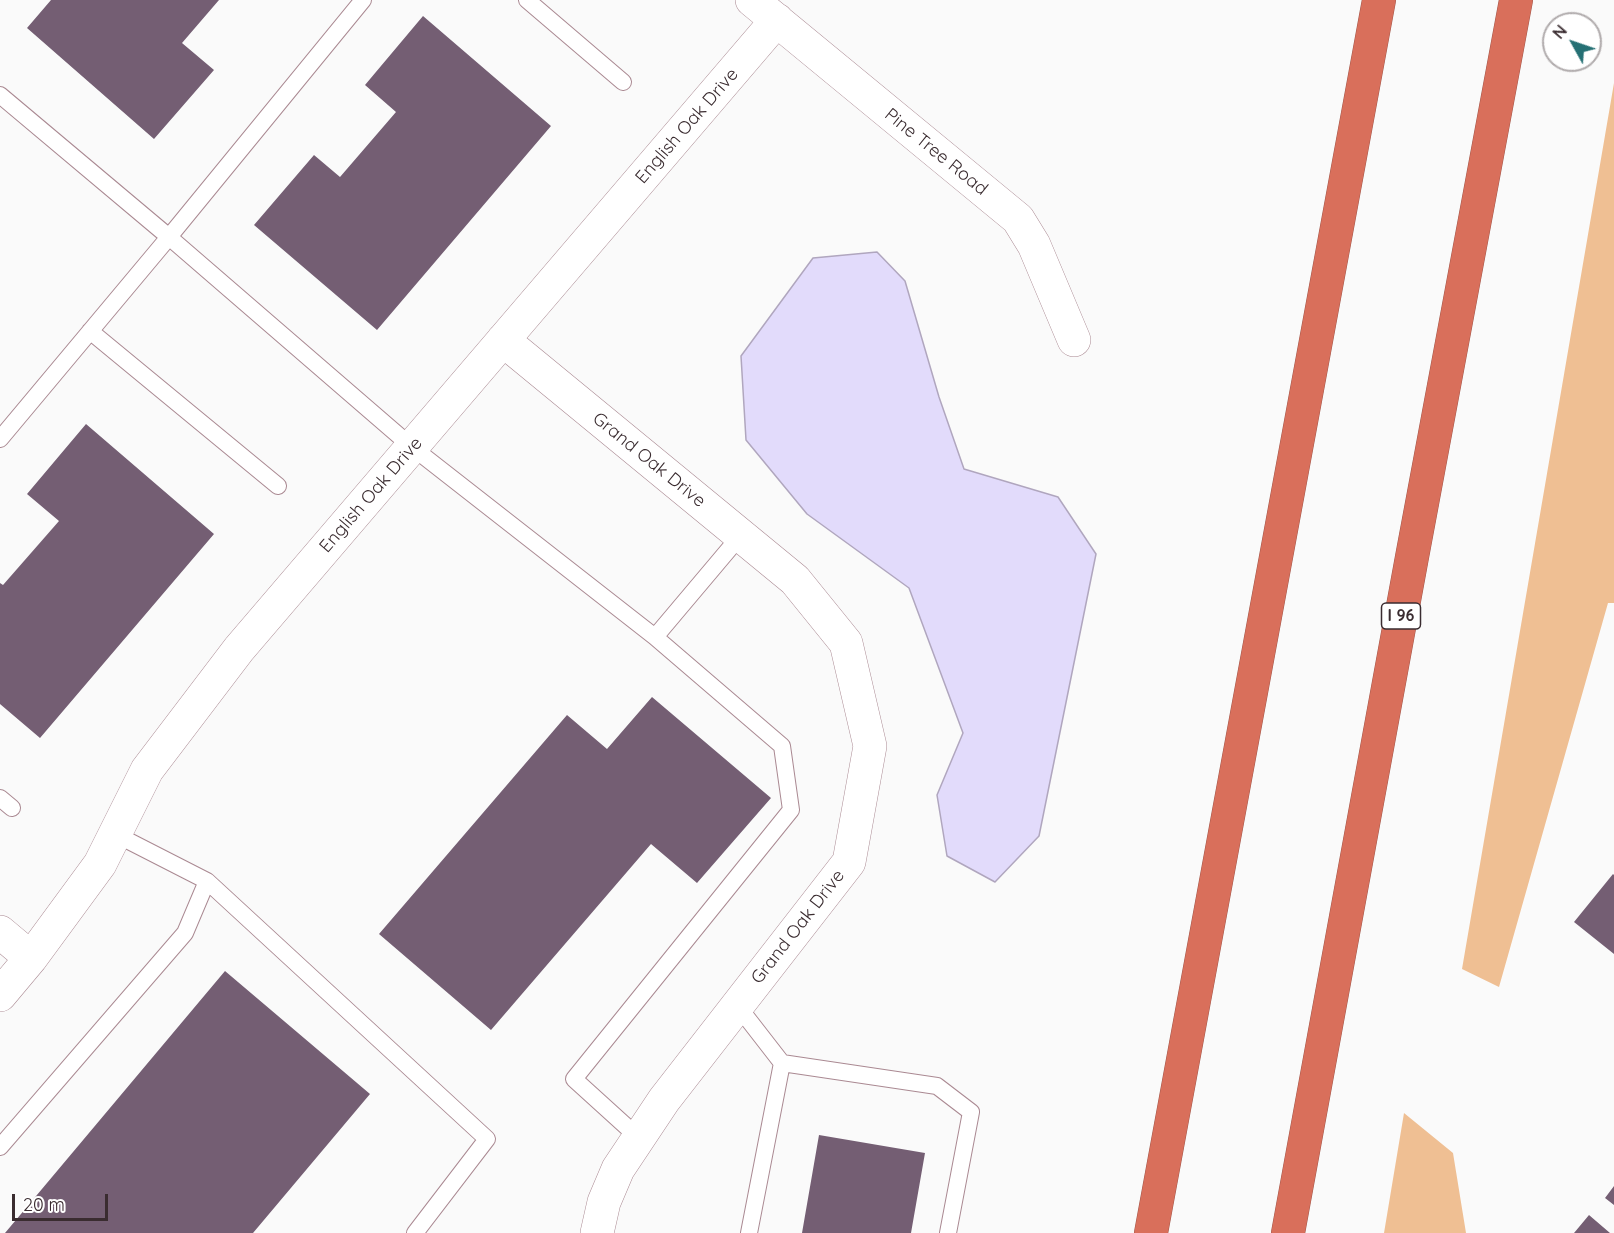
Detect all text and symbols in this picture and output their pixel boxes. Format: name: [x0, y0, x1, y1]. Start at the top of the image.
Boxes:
north arrow: [1542, 12, 1602, 72]
text: N: [1548, 21, 1571, 43]
street label: English Oak Drive: [631, 64, 743, 188]
street label: Pine Tree Road: [880, 104, 992, 200]
street label: Grand Oak Drive: [588, 408, 710, 512]
street label: English Oak Drive: [315, 433, 427, 557]
road number: I 96: [1382, 603, 1420, 629]
street label: Grand Oak Drive: [747, 866, 849, 988]
scale bar: [15, 1182, 111, 1220]
text: 20 m: [23, 1193, 65, 1216]

